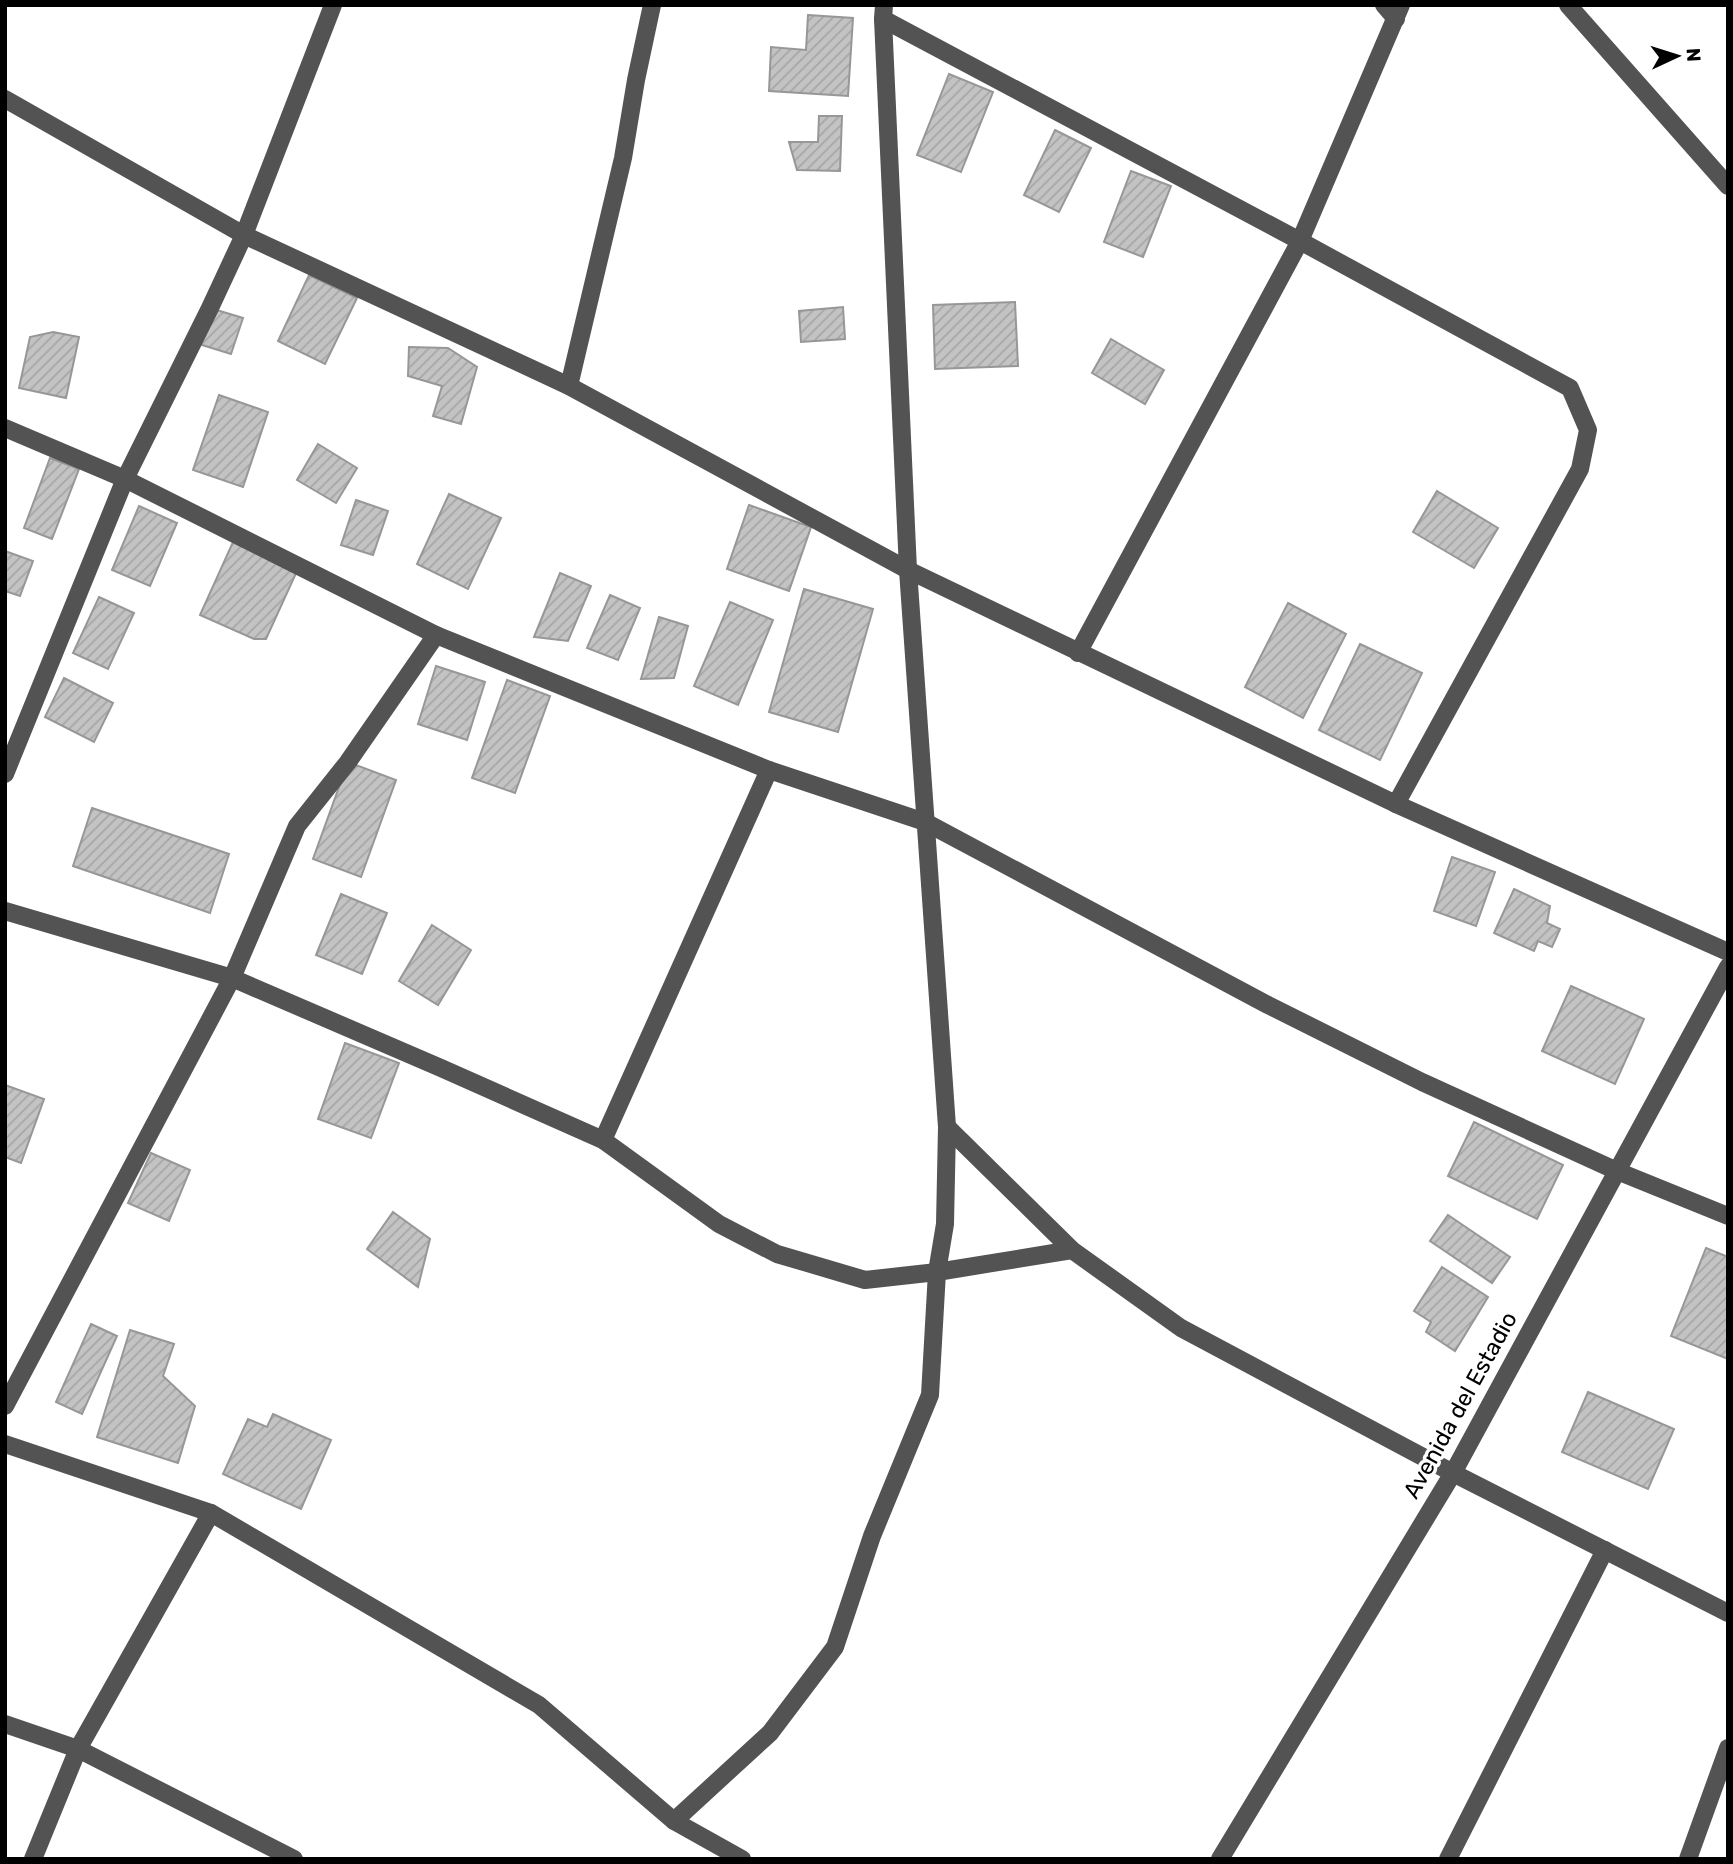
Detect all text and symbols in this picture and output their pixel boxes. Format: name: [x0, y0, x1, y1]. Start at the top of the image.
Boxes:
north arrow: [1642, 21, 1712, 91]
text: N: [1682, 47, 1705, 62]
street label: Avenida del Estadio: [1397, 1307, 1523, 1503]

